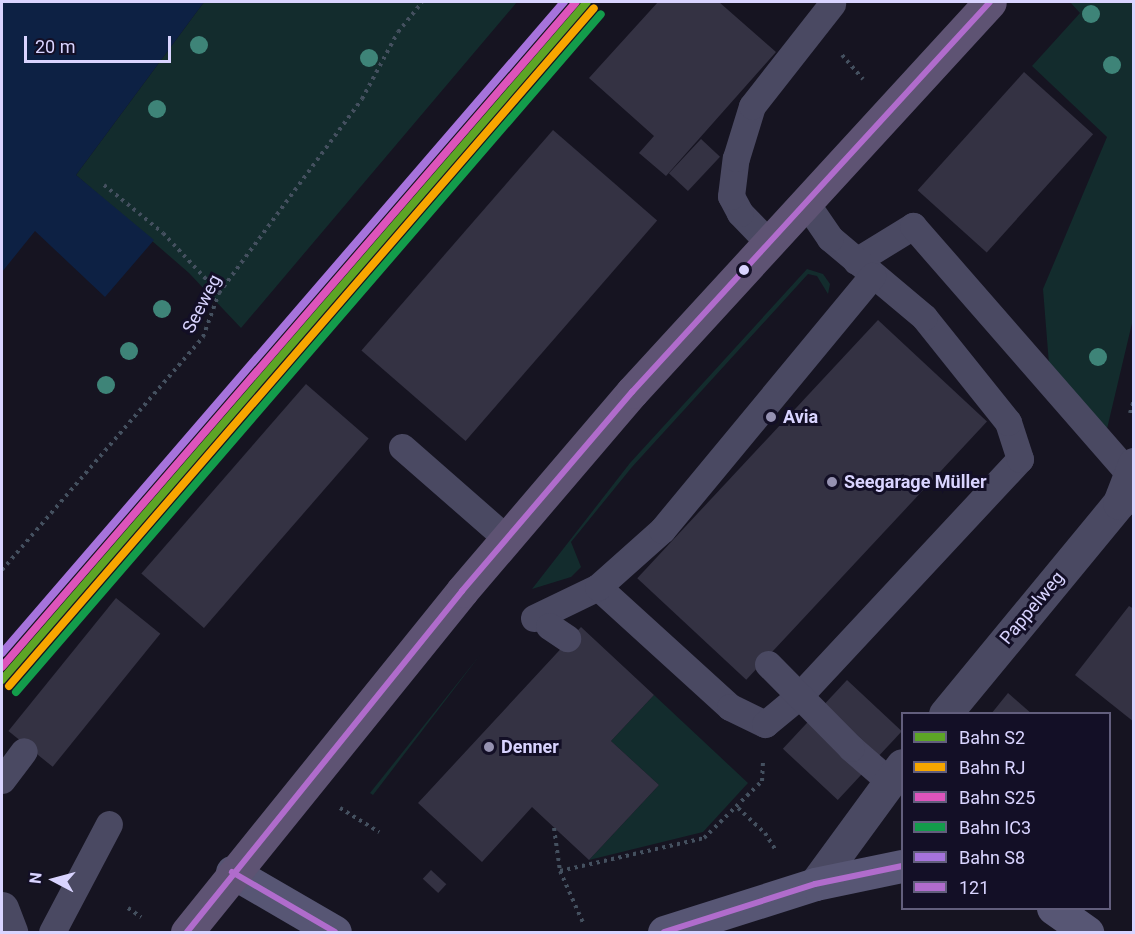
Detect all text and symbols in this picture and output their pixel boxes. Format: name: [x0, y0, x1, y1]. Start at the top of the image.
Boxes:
scale bar: [27, 24, 174, 62]
text: 20 m: [35, 36, 75, 57]
unlabelled marker: [738, 264, 750, 276]
street label: Seeweg: [178, 271, 226, 337]
place label: Avia: [783, 406, 818, 428]
marker: Avia: [764, 410, 778, 424]
place label: Seegarage Müller: [844, 471, 987, 493]
marker: Seegarage Müller: [825, 475, 839, 489]
street label: Pappelweg: [995, 567, 1069, 649]
legend: [901, 712, 1111, 910]
text: Bahn S2: [959, 727, 1025, 748]
place label: Denner: [501, 736, 559, 758]
marker: Denner: [482, 740, 496, 754]
text: Bahn RJ: [959, 757, 1025, 778]
text: Bahn S25: [959, 787, 1035, 808]
text: Bahn IC3: [959, 817, 1031, 838]
text: Bahn S8: [959, 847, 1025, 868]
north arrow: [24, 850, 84, 910]
text: N: [26, 871, 46, 885]
text: 121: [959, 877, 989, 898]

